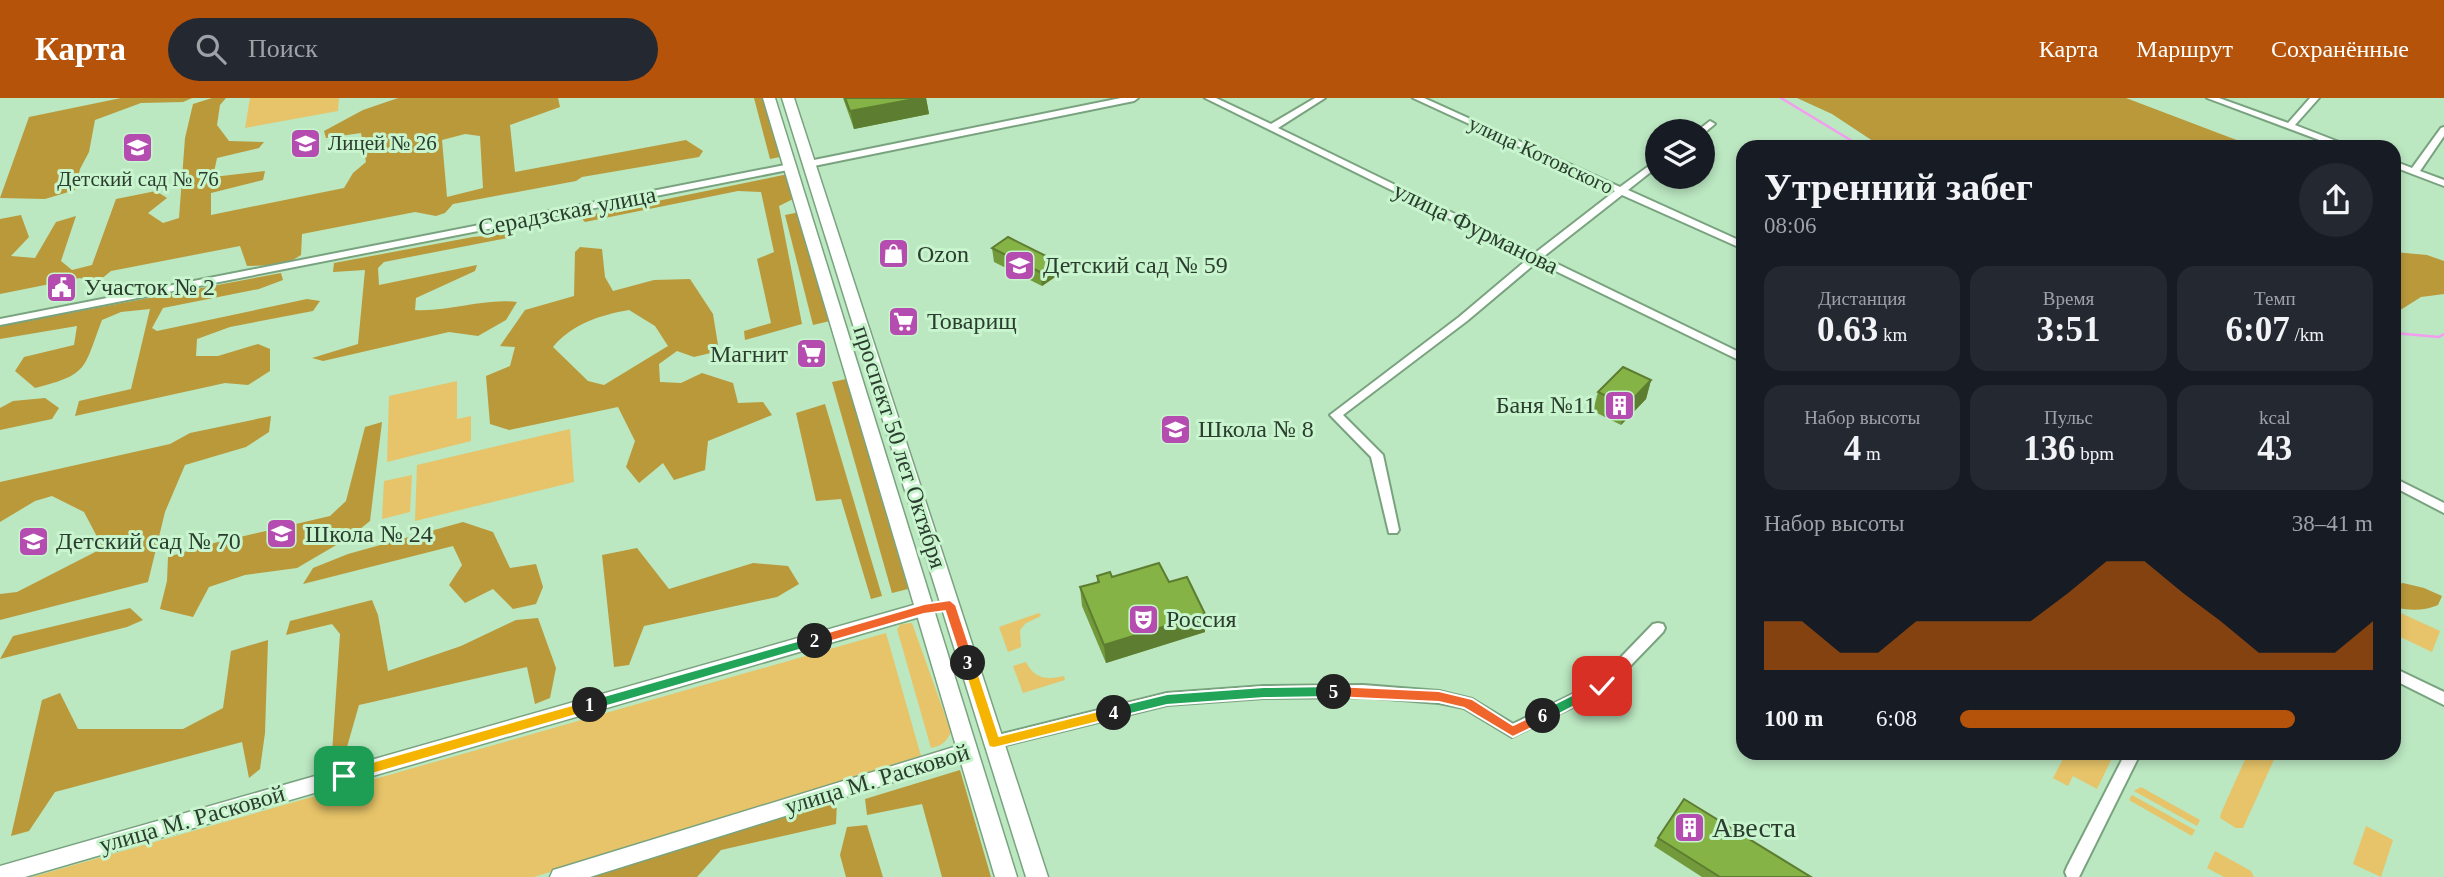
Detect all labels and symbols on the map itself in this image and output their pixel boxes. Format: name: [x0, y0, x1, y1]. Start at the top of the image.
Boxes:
street label: улица Котовского: [1465, 111, 1617, 199]
school or university icon: Лицей № 26: [288, 126, 322, 160]
school or university icon: Детский сад № 76: [121, 130, 155, 164]
place label: Лицей № 26: [328, 131, 437, 155]
place label: Детский сад № 76: [57, 167, 219, 191]
street label: улица Фурманова: [1389, 177, 1563, 279]
street label: Серадзская улица: [476, 181, 658, 241]
shop icon: Ozon: [877, 237, 911, 271]
place label: Ozon: [917, 241, 969, 267]
school or university icon: Детский сад № 59: [1003, 248, 1037, 282]
place label: Детский сад № 59: [1043, 252, 1228, 278]
public building icon: Участок № 2: [44, 270, 78, 304]
place label: Участок № 2: [84, 274, 215, 300]
supermarket icon: Товарищ: [887, 304, 921, 338]
place label: Товарищ: [927, 308, 1017, 334]
street label: проспект 50 лет Октября: [848, 322, 952, 572]
supermarket icon: Магнит: [794, 337, 828, 371]
place label: Магнит: [710, 341, 789, 367]
building icon: Баня №11: [1602, 388, 1636, 422]
place label: Баня №11: [1496, 392, 1596, 418]
school or university icon: Школа № 8: [1158, 412, 1192, 446]
place label: Школа № 8: [1198, 416, 1314, 442]
school or university icon: Школа № 24: [265, 517, 299, 551]
place label: Школа № 24: [305, 521, 433, 547]
school or university icon: Детский сад № 70: [16, 524, 50, 558]
place label: Детский сад № 70: [56, 528, 241, 554]
theatre icon: Россия: [1126, 602, 1160, 636]
place label: Россия: [1166, 606, 1237, 632]
pin: 2: [798, 624, 832, 658]
pin: 3: [950, 646, 986, 680]
pin: [1572, 656, 1632, 716]
pin: 5: [1316, 674, 1352, 710]
pin: 1: [572, 688, 608, 722]
pin: 4: [1096, 696, 1132, 730]
pin: 6: [1526, 698, 1560, 734]
street label: улица М. Расковой: [782, 738, 973, 819]
pin: [314, 746, 374, 806]
street label: улица М. Расковой: [96, 780, 288, 858]
building icon: Авеста: [1672, 810, 1706, 844]
place label: Авеста: [1712, 812, 1796, 843]

